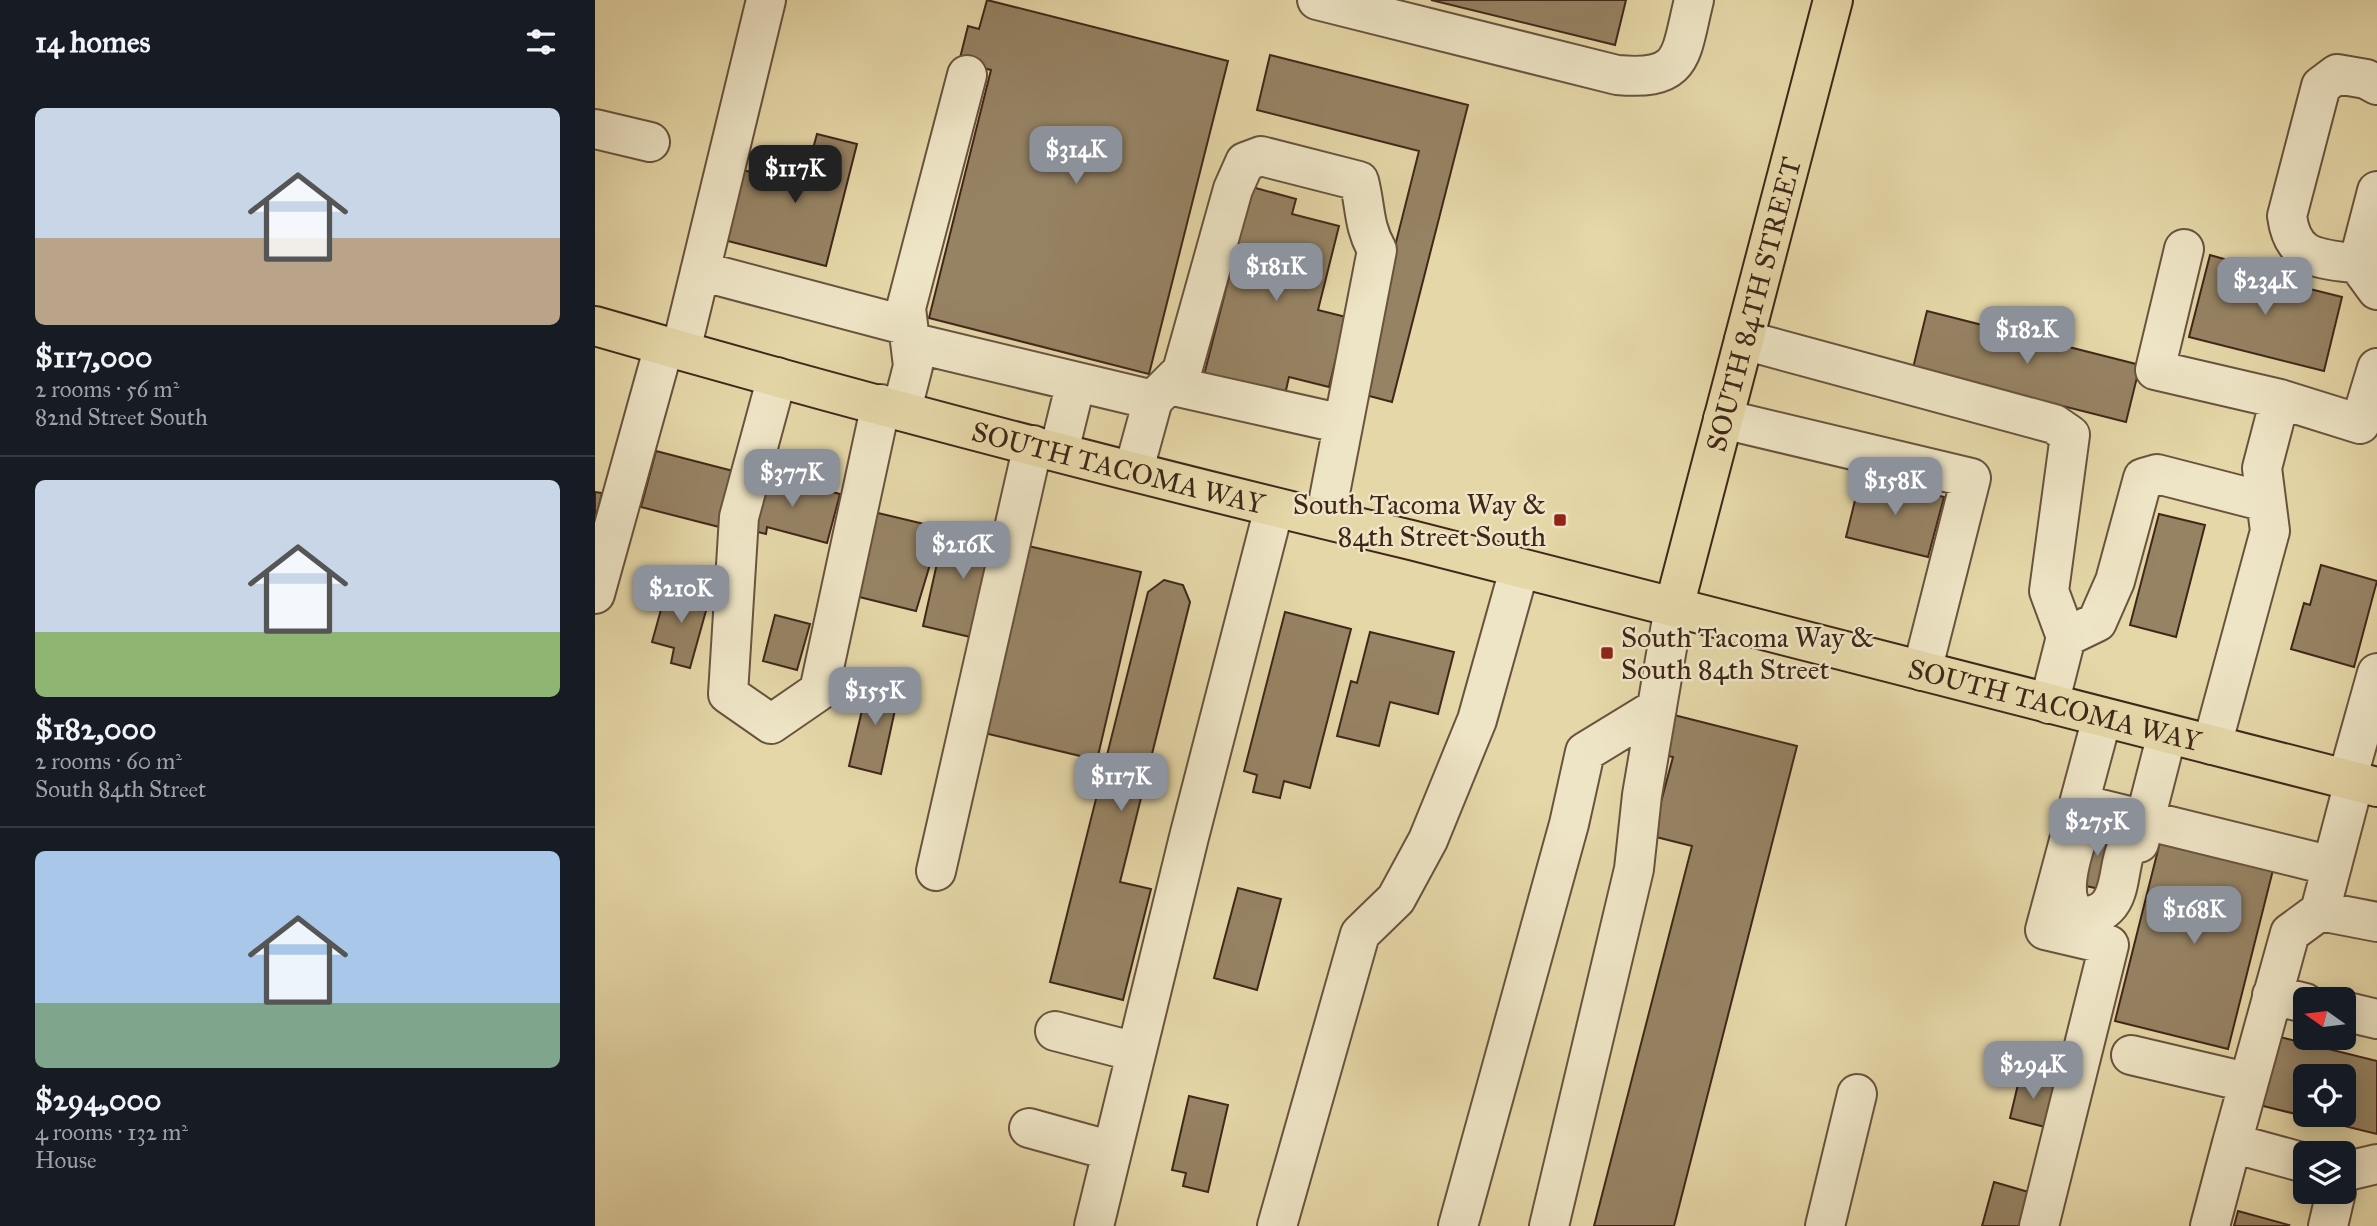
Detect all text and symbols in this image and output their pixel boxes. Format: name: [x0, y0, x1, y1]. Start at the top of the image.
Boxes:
icon: filters: [522, 23, 560, 61]
text: 14 homes: [35, 24, 150, 60]
pin: $314K: [1027, 127, 1125, 186]
text: $314K: [1045, 135, 1107, 163]
pin: $117K: [746, 146, 844, 205]
street label: SOUTH 84TH STREET: [1698, 153, 1809, 455]
icon: home: [235, 154, 361, 280]
text: $117K: [765, 154, 825, 182]
pin: $181K: [1227, 244, 1325, 303]
text: $181K: [1246, 252, 1306, 280]
pin: $234K: [2216, 258, 2314, 317]
text: $234K: [2233, 266, 2297, 294]
pin: $182K: [1978, 306, 2076, 366]
text: $182K: [1996, 315, 2058, 343]
text: $117,000: [35, 339, 152, 375]
text: 2 rooms · 56 m²: [35, 375, 179, 403]
text: 82nd Street South: [35, 403, 208, 431]
street label: SOUTH TACOMA WAY: [968, 413, 1269, 522]
pin: $377K: [743, 449, 841, 509]
text: $377K: [760, 458, 824, 486]
pin: $158K: [1846, 458, 1944, 517]
text: $158K: [1864, 466, 1926, 494]
place label: South Tacoma Way & 84th Street South: [1293, 487, 1546, 554]
marker: South Tacoma Way & 84th Street South: [1552, 512, 1568, 528]
pin: $216K: [914, 522, 1012, 581]
icon: home: [235, 526, 361, 652]
text: $216K: [932, 530, 994, 558]
pin: $210K: [632, 566, 730, 625]
text: $210K: [649, 574, 713, 602]
place label: South Tacoma Way & South 84th Street: [1621, 620, 1874, 687]
marker: South Tacoma Way & South 84th Street: [1599, 645, 1615, 661]
street label: SOUTH TACOMA WAY: [1905, 650, 2206, 759]
pin: $155K: [826, 668, 924, 727]
text: $155K: [845, 676, 905, 704]
text: $182,000: [35, 711, 156, 747]
text: 2 rooms · 60 m²: [35, 747, 182, 775]
pin: $117K: [1072, 754, 1170, 813]
text: $117K: [1091, 762, 1151, 790]
text: South 84th Street: [35, 775, 206, 803]
pin: $275K: [2048, 798, 2146, 858]
text: $275K: [2065, 807, 2129, 835]
pin: $168K: [2145, 886, 2243, 946]
text: $168K: [2162, 895, 2226, 923]
icon: home: [235, 897, 361, 1023]
north arrow: [2293, 987, 2355, 1050]
map controls: [2293, 987, 2356, 1204]
pin: $294K: [1984, 1042, 2082, 1101]
text: $294K: [2000, 1050, 2066, 1078]
button: locate: [2293, 1064, 2356, 1127]
text: $294,000: [35, 1082, 161, 1118]
text: 4 rooms · 132 m²: [35, 1118, 188, 1146]
button: layers: [2293, 1141, 2356, 1204]
text: House: [35, 1146, 97, 1174]

